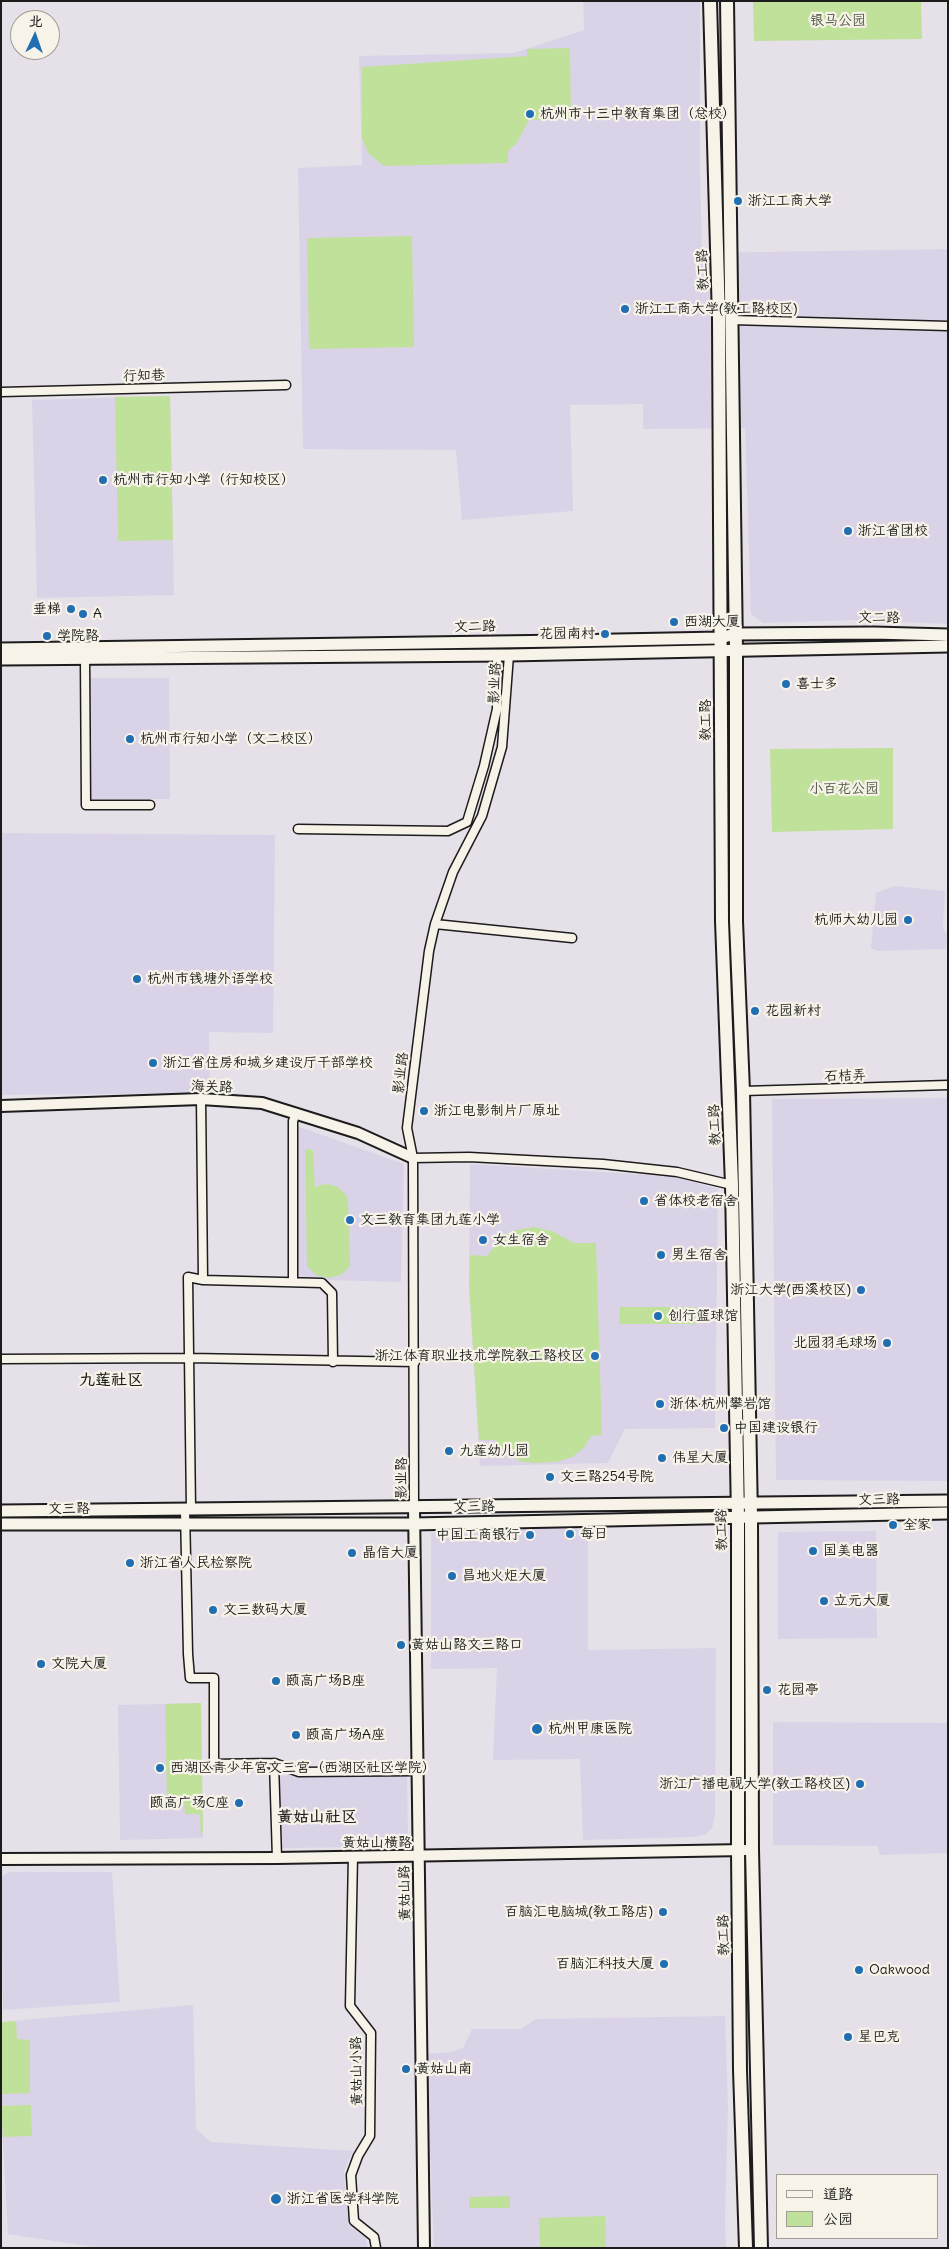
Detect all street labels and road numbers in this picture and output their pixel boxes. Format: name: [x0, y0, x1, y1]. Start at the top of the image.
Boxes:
street label: 教工路: [694, 249, 712, 291]
street label: 行知巷: [123, 367, 165, 385]
street label: 文二路: [858, 609, 900, 627]
street label: 文二路: [454, 618, 496, 636]
street label: 影业路: [486, 662, 504, 704]
street label: 教工路: [698, 699, 714, 741]
street label: 影业路: [390, 1051, 412, 1095]
street label: 石桔弄: [824, 1067, 866, 1085]
street label: 海关路: [191, 1078, 233, 1096]
street label: 教工路: [706, 1104, 724, 1146]
street label: 影业路: [394, 1457, 410, 1499]
street label: 文三路: [858, 1491, 900, 1509]
street label: 文三路: [453, 1498, 495, 1516]
street label: 文三路: [48, 1501, 90, 1517]
street label: 教工路: [713, 1509, 731, 1551]
street label: 黄姑山横路: [342, 1835, 412, 1851]
street label: 黄姑山路: [396, 1865, 414, 1921]
street label: 教工路: [715, 1914, 733, 1956]
street label: 黄姑山小路: [348, 2036, 366, 2106]

